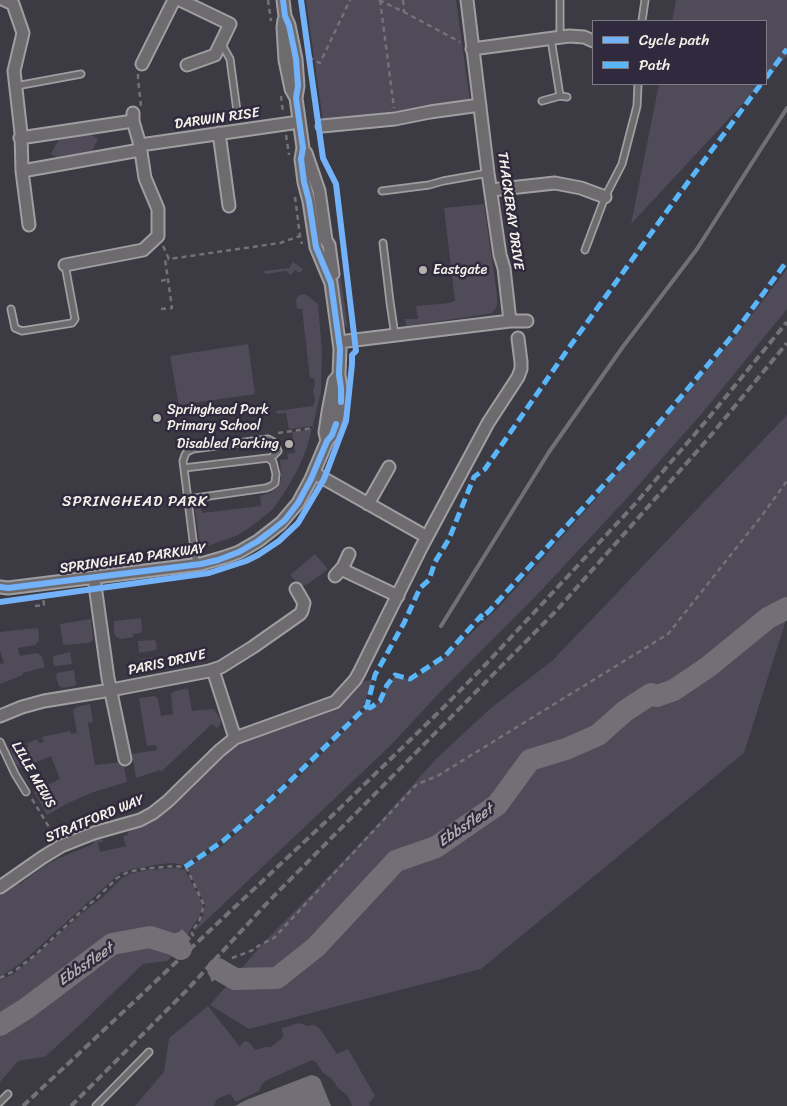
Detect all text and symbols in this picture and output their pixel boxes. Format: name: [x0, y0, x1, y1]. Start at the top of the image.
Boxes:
legend: [592, 20, 767, 85]
text: Cycle path: [639, 27, 709, 53]
text: Path: [639, 52, 670, 78]
street label: DARWIN RISE: [173, 105, 261, 133]
street label: THACKERAY DRIVE: [493, 151, 527, 271]
place label: Eastgate: [433, 262, 487, 278]
marker: Eastgate: [417, 264, 429, 276]
place label: Springhead Park Primary School: [167, 402, 269, 434]
marker: Springhead Park Primary School: [151, 412, 163, 424]
place label: Disabled Parking: [177, 436, 279, 452]
marker: Disabled Parking: [283, 438, 295, 450]
district label: SPRINGHEAD PARK: [61, 493, 209, 511]
street label: SPRINGHEAD PARKWAY: [59, 540, 207, 578]
street label: PARIS DRIVE: [127, 647, 207, 679]
street label: LILLE MEWS: [7, 739, 59, 811]
street label: STRATFORD WAY: [43, 792, 147, 846]
water label: Ebbsfleet: [435, 801, 497, 851]
water label: Ebbsfleet: [55, 940, 117, 990]

